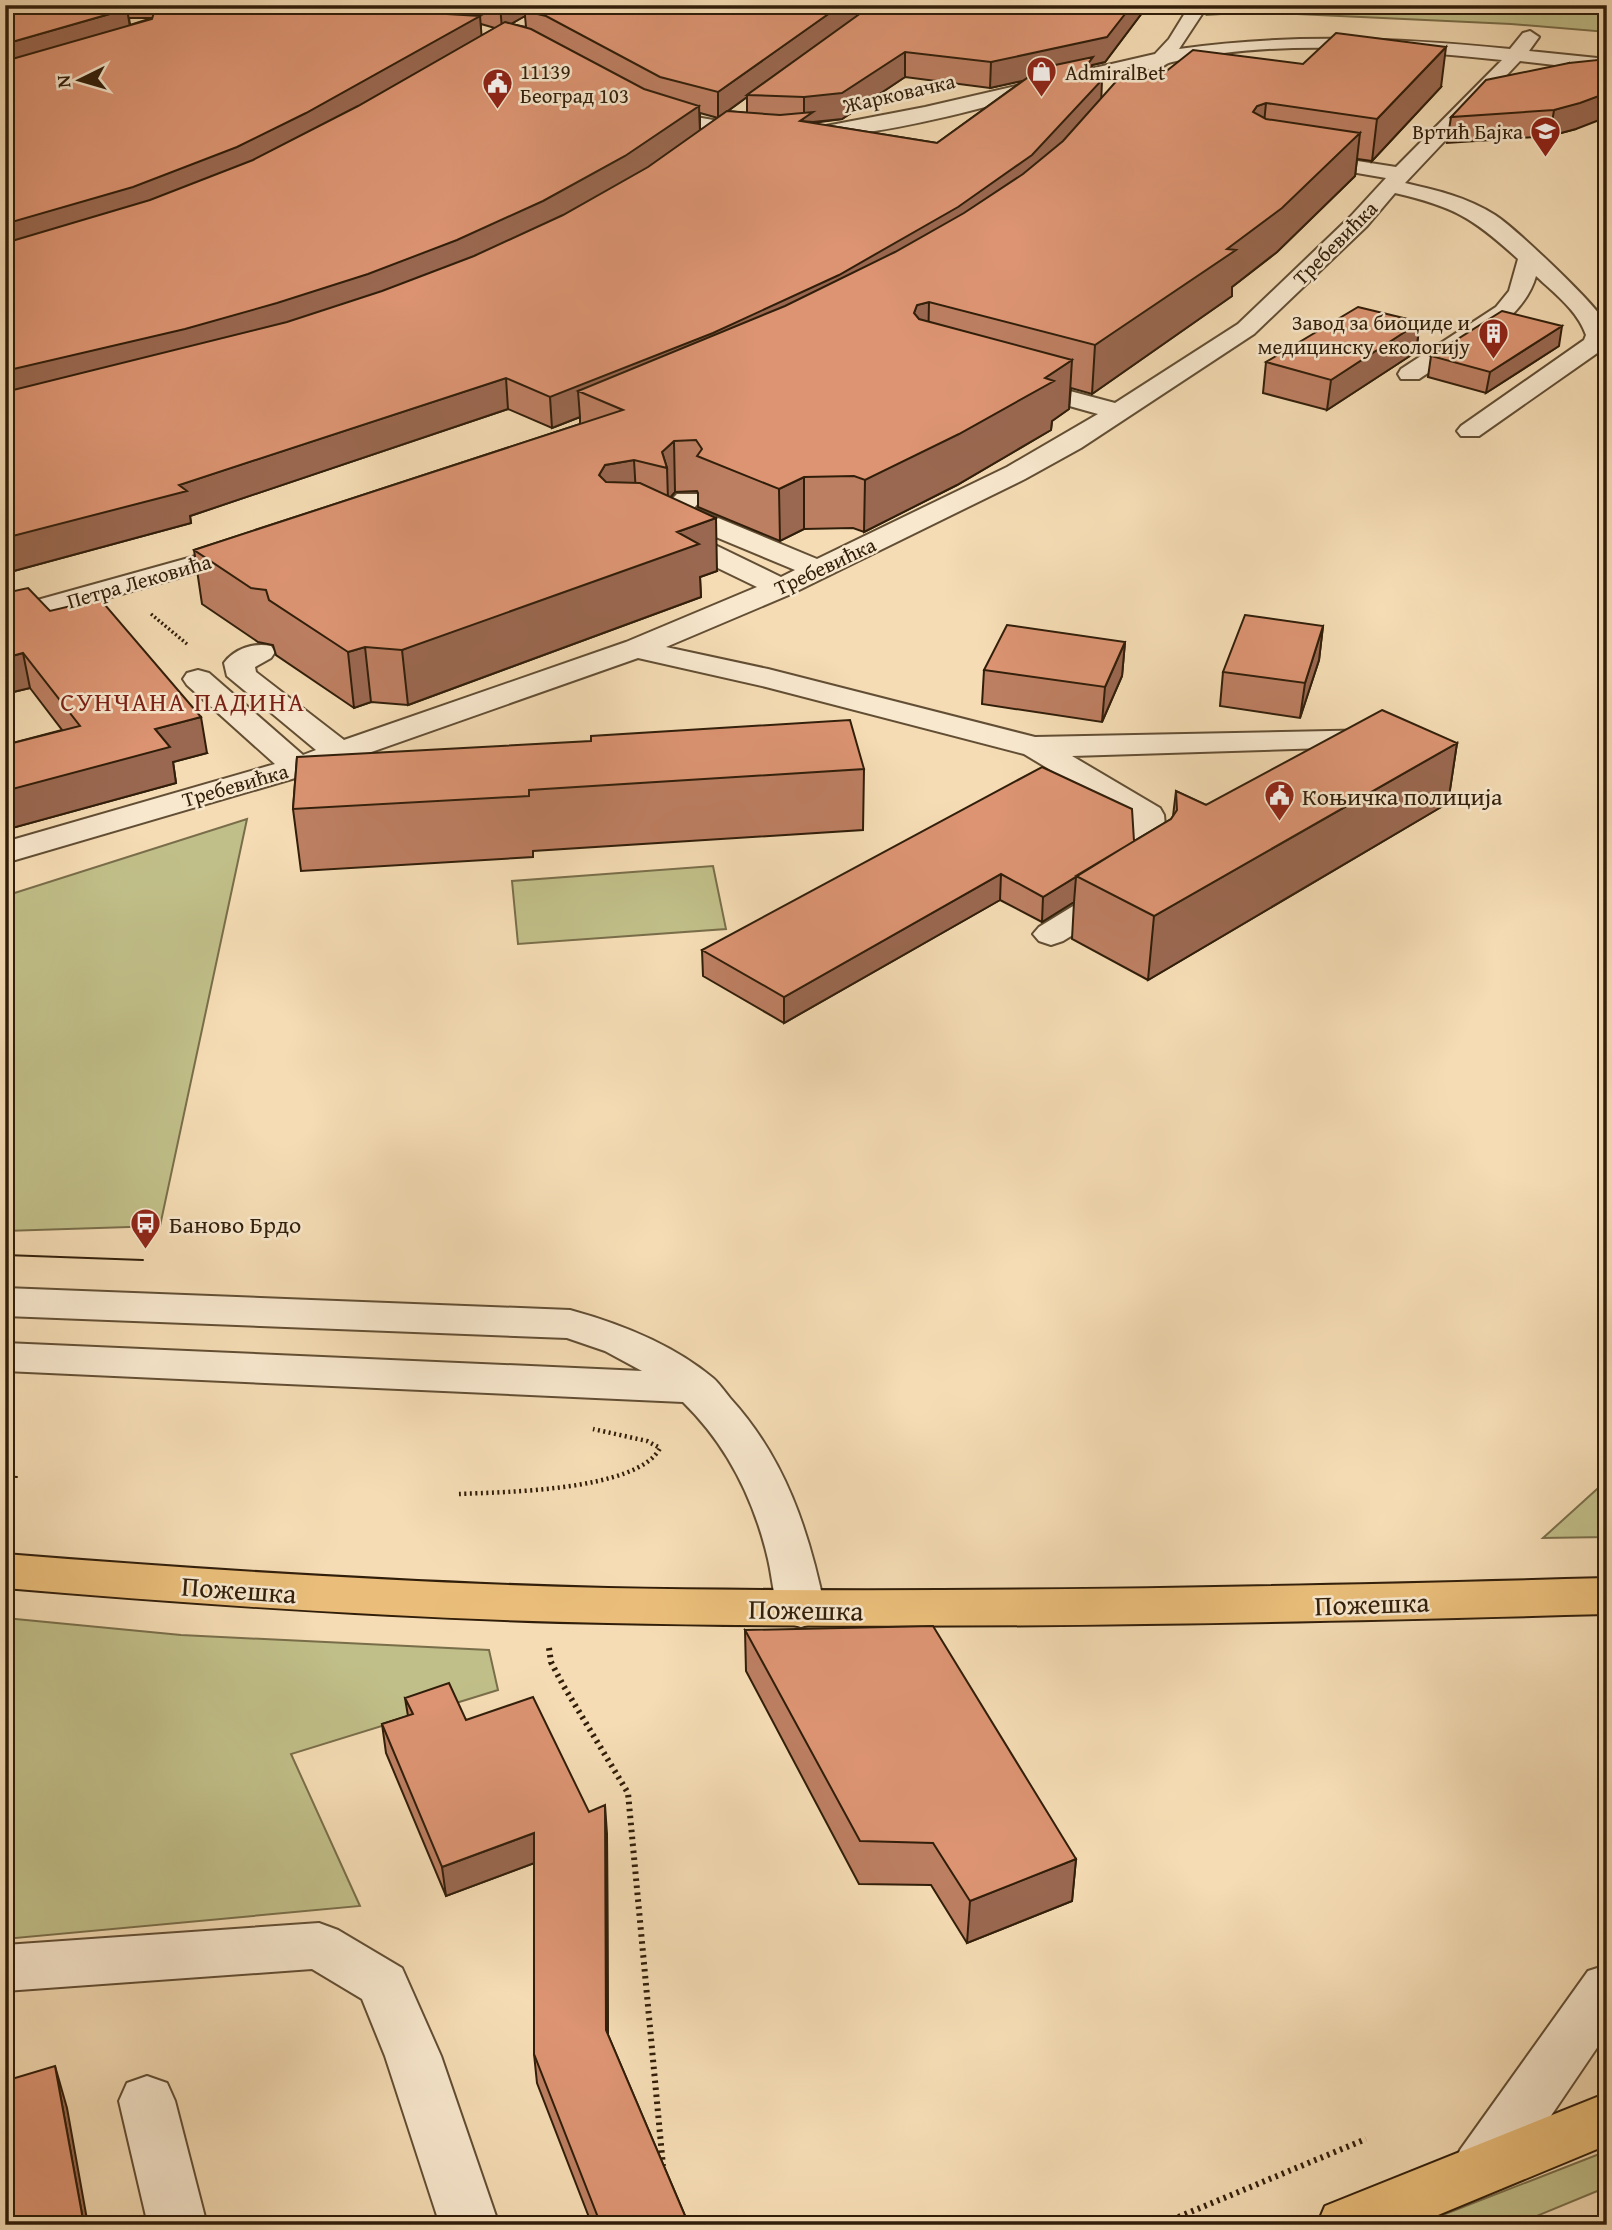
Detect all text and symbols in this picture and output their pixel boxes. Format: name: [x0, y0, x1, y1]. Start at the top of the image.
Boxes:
north arrow: [46, 46, 116, 116]
shop icon: AdmiralBet: [1025, 55, 1059, 99]
place label: 11139 Београд 103: [520, 56, 629, 111]
place label: AdmiralBet: [1065, 57, 1166, 88]
street label: Жарковачка: [839, 65, 958, 121]
public building icon: 11139 Београд 103: [480, 66, 514, 110]
text: N: [49, 74, 78, 89]
school or university icon: Вртић Бајка: [1529, 114, 1563, 158]
place label: Вртић Бајка: [1412, 116, 1523, 147]
street label: Требевићка: [1285, 193, 1385, 293]
place label: Завод за биоциде и медицинску екологију: [1257, 307, 1470, 362]
building icon: Завод за биоциде и медицинску екологију: [1476, 317, 1510, 361]
street label: Требевићка: [769, 529, 881, 603]
street label: Петра Лековића: [63, 546, 215, 616]
district label: СУНЧАНА ПАДИНА: [60, 682, 306, 721]
street label: Требевићка: [178, 755, 292, 815]
public building icon: Коњичка полиција: [1262, 779, 1296, 823]
place label: Коњичка полиција: [1302, 779, 1503, 814]
bus stop icon: Баново Брдо: [129, 1207, 163, 1251]
place label: Баново Брдо: [169, 1207, 301, 1242]
street label: Пожешка: [180, 1565, 299, 1614]
street label: Пожешка: [1314, 1580, 1431, 1625]
street label: Пожешка: [748, 1587, 865, 1631]

